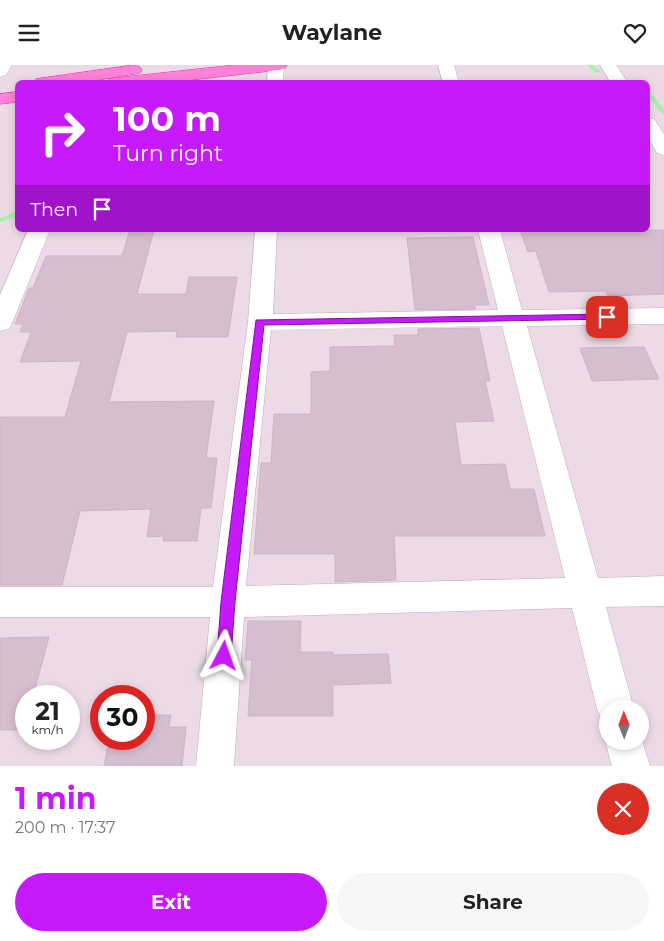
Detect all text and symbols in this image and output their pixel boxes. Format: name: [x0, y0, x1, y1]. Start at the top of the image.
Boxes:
icon: menu: [15, 19, 43, 47]
text: Waylane: [282, 19, 382, 46]
icon: heart: [621, 19, 649, 47]
text: 100 m: [113, 97, 221, 140]
icon: right: [30, 100, 95, 165]
text: Turn right: [113, 140, 223, 167]
icon: arrive: [88, 195, 116, 223]
text: Then: [30, 198, 78, 221]
pin: [586, 296, 628, 338]
icon: arrive: [593, 303, 621, 331]
position arrow: [197, 629, 249, 681]
speed limit sign: 30: [90, 685, 155, 750]
text: 21: [35, 696, 60, 726]
north arrow: [599, 700, 649, 750]
map controls: [599, 700, 649, 750]
text: km/h: [31, 722, 64, 737]
text: 1 min: [15, 780, 96, 817]
button: close: [597, 783, 649, 835]
text: 200 m · 17:37: [15, 818, 115, 837]
button: Exit: [15, 873, 327, 931]
button: Share: [337, 873, 649, 931]

